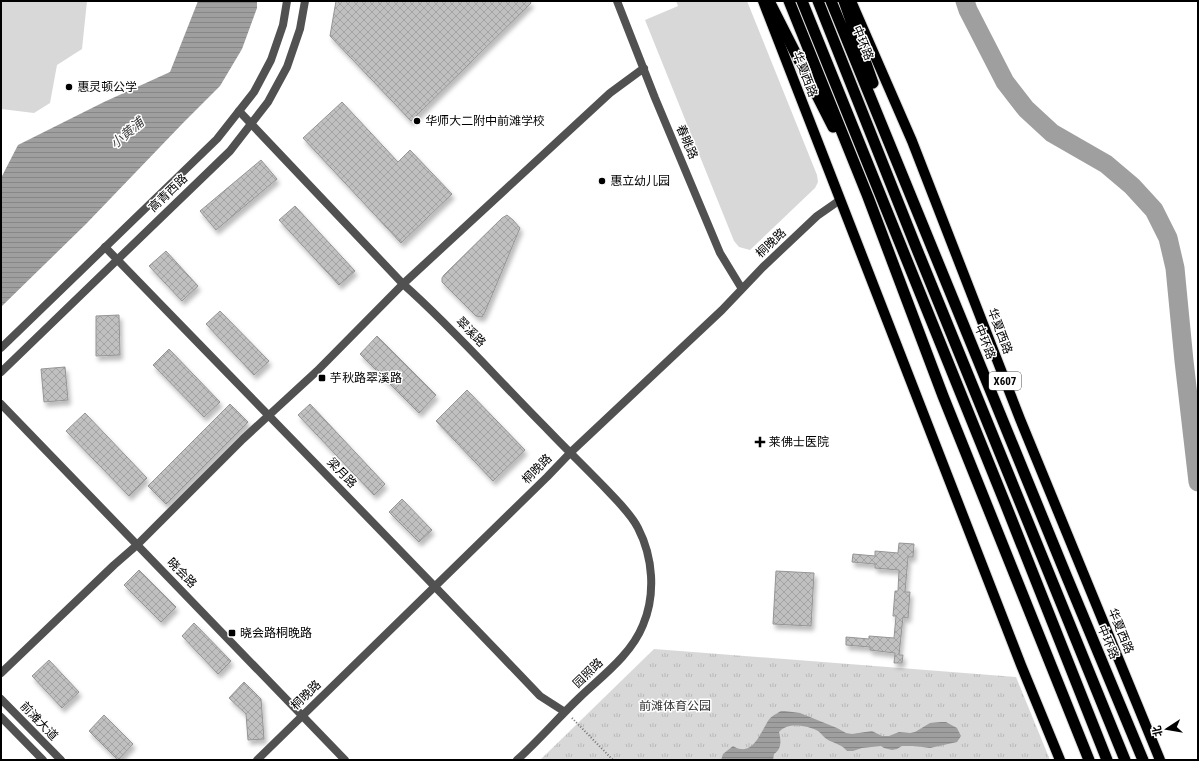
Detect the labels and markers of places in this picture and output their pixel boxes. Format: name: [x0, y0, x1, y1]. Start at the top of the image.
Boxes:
place label: 惠灵顿公学: [77, 80, 137, 94]
marker: 惠灵顿公学: [64, 82, 74, 92]
place label: 华师大二附中前滩学校: [425, 114, 545, 128]
marker: 华师大二附中前滩学校: [412, 116, 422, 126]
place label: 惠立幼儿园: [610, 174, 670, 188]
marker: 惠立幼儿园: [597, 176, 607, 186]
place label: 芋秋路翠溪路: [330, 371, 402, 385]
marker: 芋秋路翠溪路: [317, 373, 327, 383]
place label: 莱佛士医院: [769, 435, 829, 449]
marker: 莱佛士医院: [754, 436, 766, 448]
place label: 晓会路桐晚路: [240, 626, 312, 640]
marker: 晓会路桐晚路: [227, 628, 237, 638]

